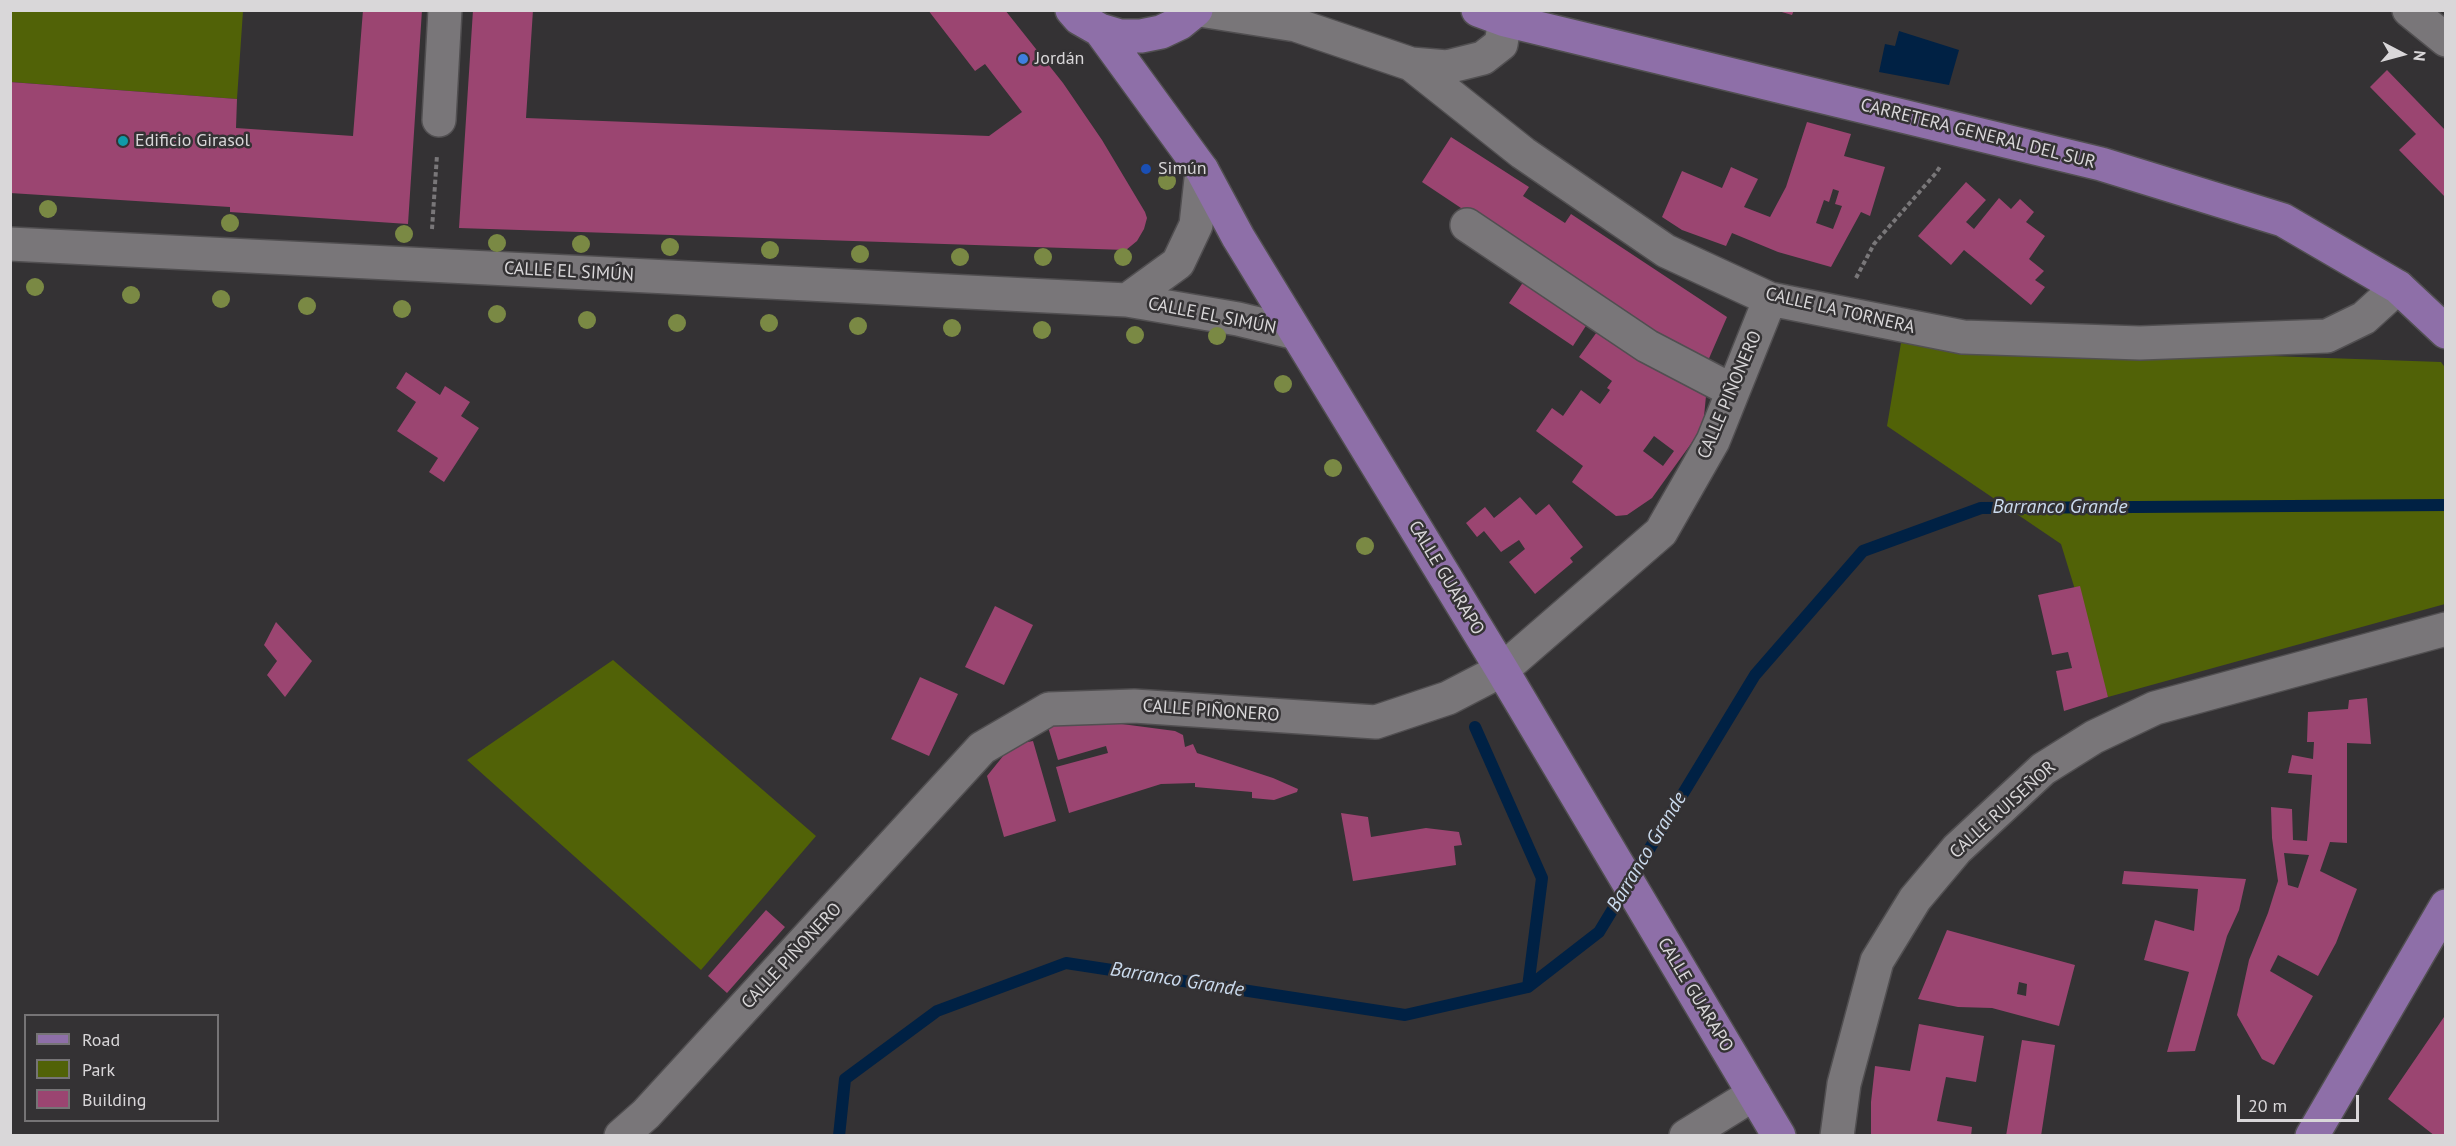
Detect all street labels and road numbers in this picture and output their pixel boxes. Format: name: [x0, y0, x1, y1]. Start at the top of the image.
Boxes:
street label: CARRETERA GENERAL DEL SUR: [1858, 94, 2098, 174]
street label: CALLE EL SIMÚN: [504, 258, 634, 286]
street label: CALLE LA TORNERA: [1763, 283, 1917, 339]
street label: CALLE EL SIMÚN: [1146, 293, 1278, 339]
street label: CALLE PIÑONERO: [1693, 328, 1767, 462]
street label: CALLE GUARAPO: [1403, 517, 1489, 639]
street label: CALLE PIÑONERO: [1142, 695, 1280, 727]
street label: CALLE RUISEÑOR: [1945, 757, 2061, 863]
street label: CALLE PIÑONERO: [737, 899, 847, 1013]
street label: CALLE GUARAPO: [1652, 934, 1738, 1056]

